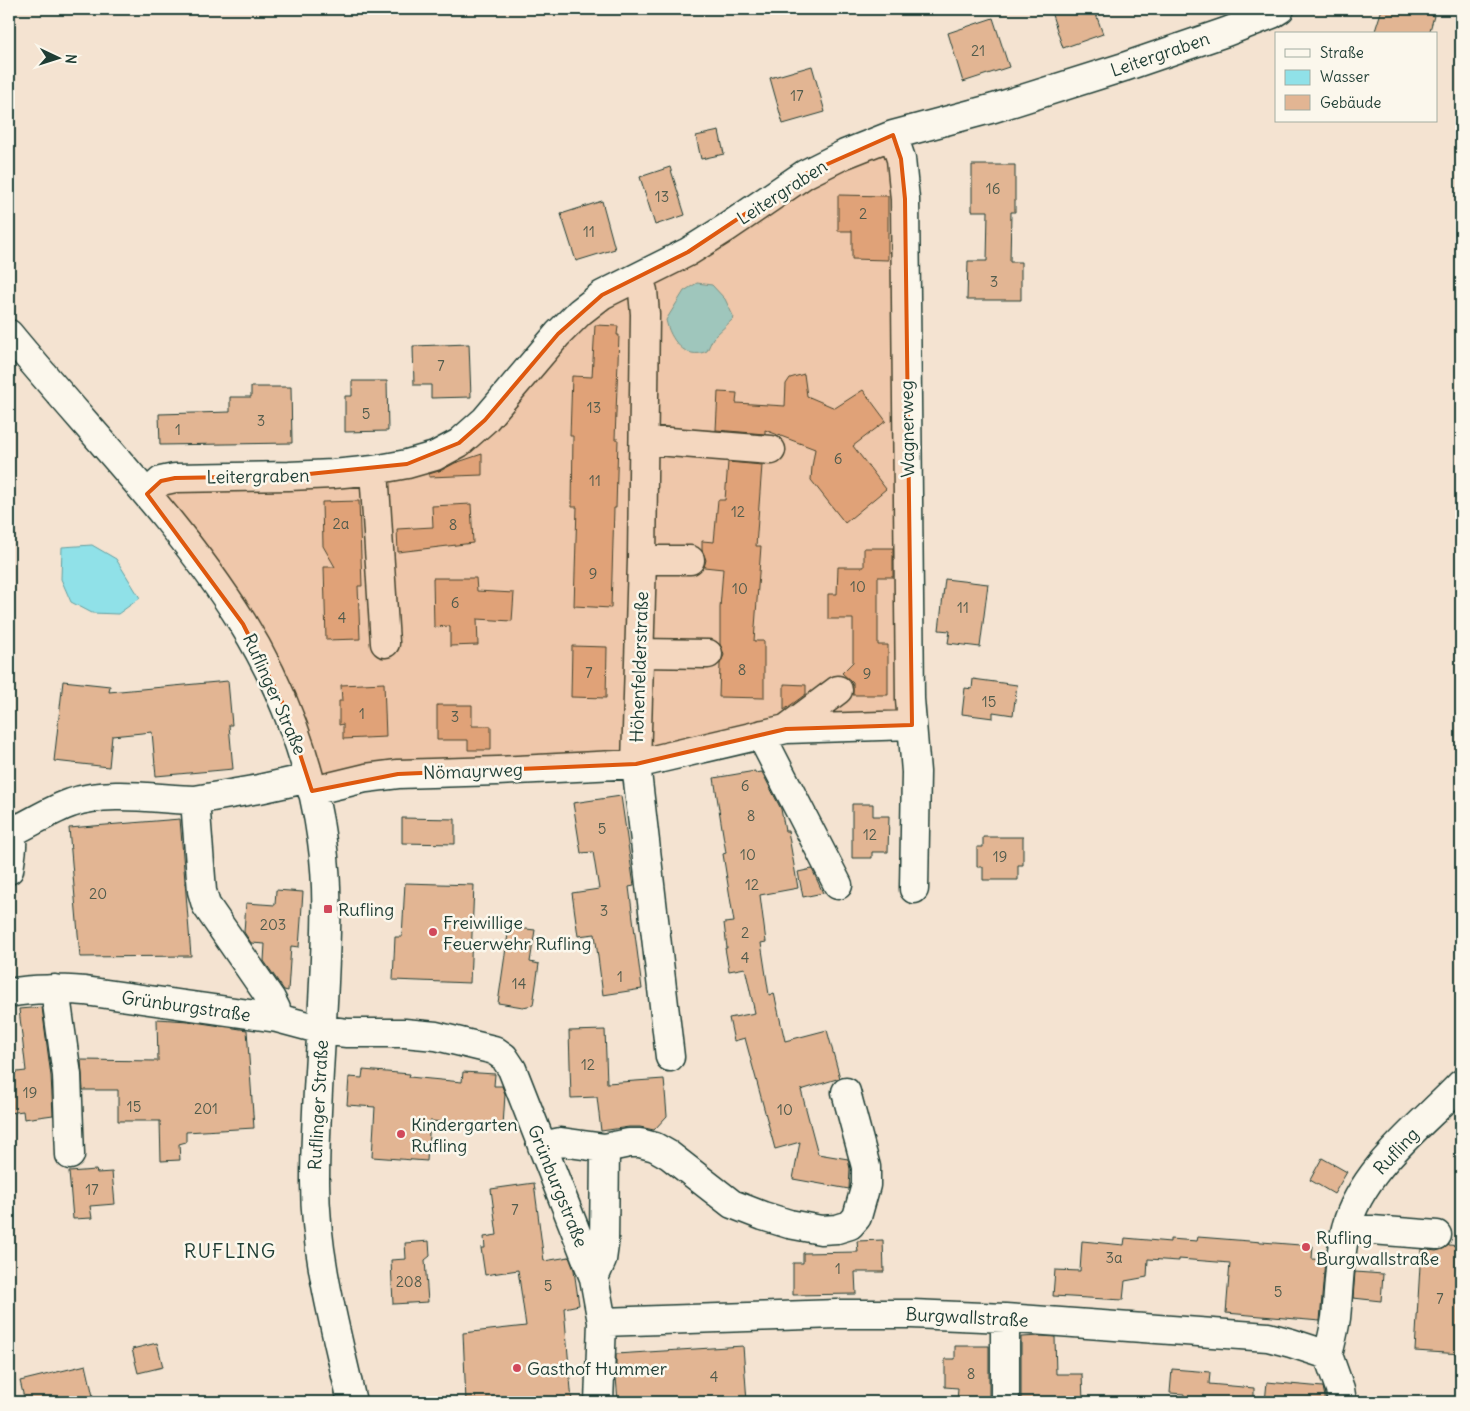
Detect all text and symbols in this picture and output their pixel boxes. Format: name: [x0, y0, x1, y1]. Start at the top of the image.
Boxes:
street label: Leitergraben: [1107, 26, 1213, 82]
north arrow: [32, 32, 82, 82]
legend: [1275, 32, 1438, 122]
house number: 21: [971, 41, 985, 60]
text: Straße: [1320, 43, 1364, 62]
text: N: [62, 53, 80, 64]
text: Wasser: [1320, 67, 1370, 86]
house number: 17: [790, 86, 804, 105]
text: Gebäude: [1320, 93, 1381, 112]
street label: Leitergraben: [732, 154, 832, 230]
house number: 16: [986, 179, 1000, 198]
house number: 13: [655, 187, 669, 206]
house number: 2: [859, 204, 867, 223]
house number: 11: [583, 222, 595, 241]
house number: 3: [990, 272, 998, 291]
house number: 7: [437, 356, 445, 375]
street label: Wagnerweg: [895, 380, 919, 478]
house number: 13: [587, 398, 601, 417]
house number: 5: [362, 404, 370, 423]
house number: 3: [257, 411, 265, 430]
house number: 1: [175, 420, 181, 439]
house number: 6: [834, 449, 842, 468]
street label: Leitergraben: [206, 464, 310, 488]
house number: 11: [589, 471, 601, 490]
house number: 12: [731, 502, 745, 521]
house number: 2a: [333, 514, 350, 533]
house number: 8: [449, 515, 457, 534]
house number: 9: [589, 564, 597, 583]
house number: 10: [850, 577, 866, 596]
house number: 10: [732, 579, 748, 598]
street label: Höhenfelderstraße: [625, 591, 653, 743]
house number: 6: [451, 593, 459, 612]
house number: 11: [957, 598, 969, 617]
house number: 4: [338, 608, 347, 627]
street label: Ruflinger Straße: [238, 630, 312, 758]
house number: 8: [738, 660, 746, 679]
house number: 7: [585, 663, 593, 682]
house number: 9: [863, 664, 871, 683]
house number: 15: [982, 692, 996, 711]
house number: 1: [359, 704, 365, 723]
house number: 3: [451, 707, 459, 726]
street label: Nömayrweg: [423, 758, 523, 784]
house number: 6: [741, 776, 749, 795]
house number: 8: [747, 806, 755, 825]
house number: 5: [598, 819, 606, 838]
house number: 12: [863, 825, 877, 844]
house number: 10: [740, 845, 756, 864]
house number: 19: [993, 847, 1007, 866]
house number: 12: [745, 875, 759, 894]
house number: 20: [89, 884, 107, 903]
place label: Rufling: [338, 898, 394, 921]
house number: 3: [600, 901, 608, 920]
marker: Rufling: [322, 903, 334, 915]
place label: Freiwillige Feuerwehr Rufling: [443, 911, 592, 955]
house number: 203: [260, 915, 286, 934]
house number: 2: [741, 923, 749, 942]
marker: Freiwillige Feuerwehr Rufling: [427, 926, 439, 938]
house number: 4: [741, 948, 750, 967]
house number: 1: [617, 967, 623, 986]
house number: 14: [512, 974, 527, 993]
street label: Grünburgstraße: [120, 986, 252, 1026]
street label: Ruflinger Straße: [303, 1039, 333, 1171]
house number: 12: [581, 1055, 595, 1074]
house number: 19: [23, 1083, 37, 1102]
house number: 15: [127, 1097, 141, 1116]
house number: 201: [194, 1099, 218, 1118]
house number: 10: [777, 1100, 793, 1119]
place label: Kindergarten Rufling: [411, 1113, 518, 1157]
street label: Grünburgstraße: [523, 1121, 593, 1251]
street label: Rufling: [1368, 1123, 1424, 1179]
marker: Kindergarten Rufling: [395, 1128, 407, 1140]
house number: 17: [85, 1180, 99, 1199]
house number: 7: [511, 1200, 519, 1219]
place label: Rufling Burgwallstraße: [1316, 1226, 1439, 1270]
district label: RUFLING: [184, 1238, 276, 1263]
marker: Rufling Burgwallstraße: [1300, 1241, 1312, 1253]
house number: 3a: [1105, 1248, 1123, 1267]
house number: 1: [835, 1259, 841, 1278]
house number: 208: [396, 1272, 422, 1291]
house number: 5: [544, 1276, 552, 1295]
house number: 5: [1274, 1282, 1282, 1301]
house number: 7: [1436, 1289, 1444, 1308]
street label: Burgwallstraße: [905, 1302, 1029, 1332]
place label: Gasthof Hummer: [527, 1357, 668, 1380]
marker: Gasthof Hummer: [511, 1362, 523, 1374]
house number: 8: [967, 1364, 975, 1383]
house number: 4: [710, 1367, 719, 1386]

